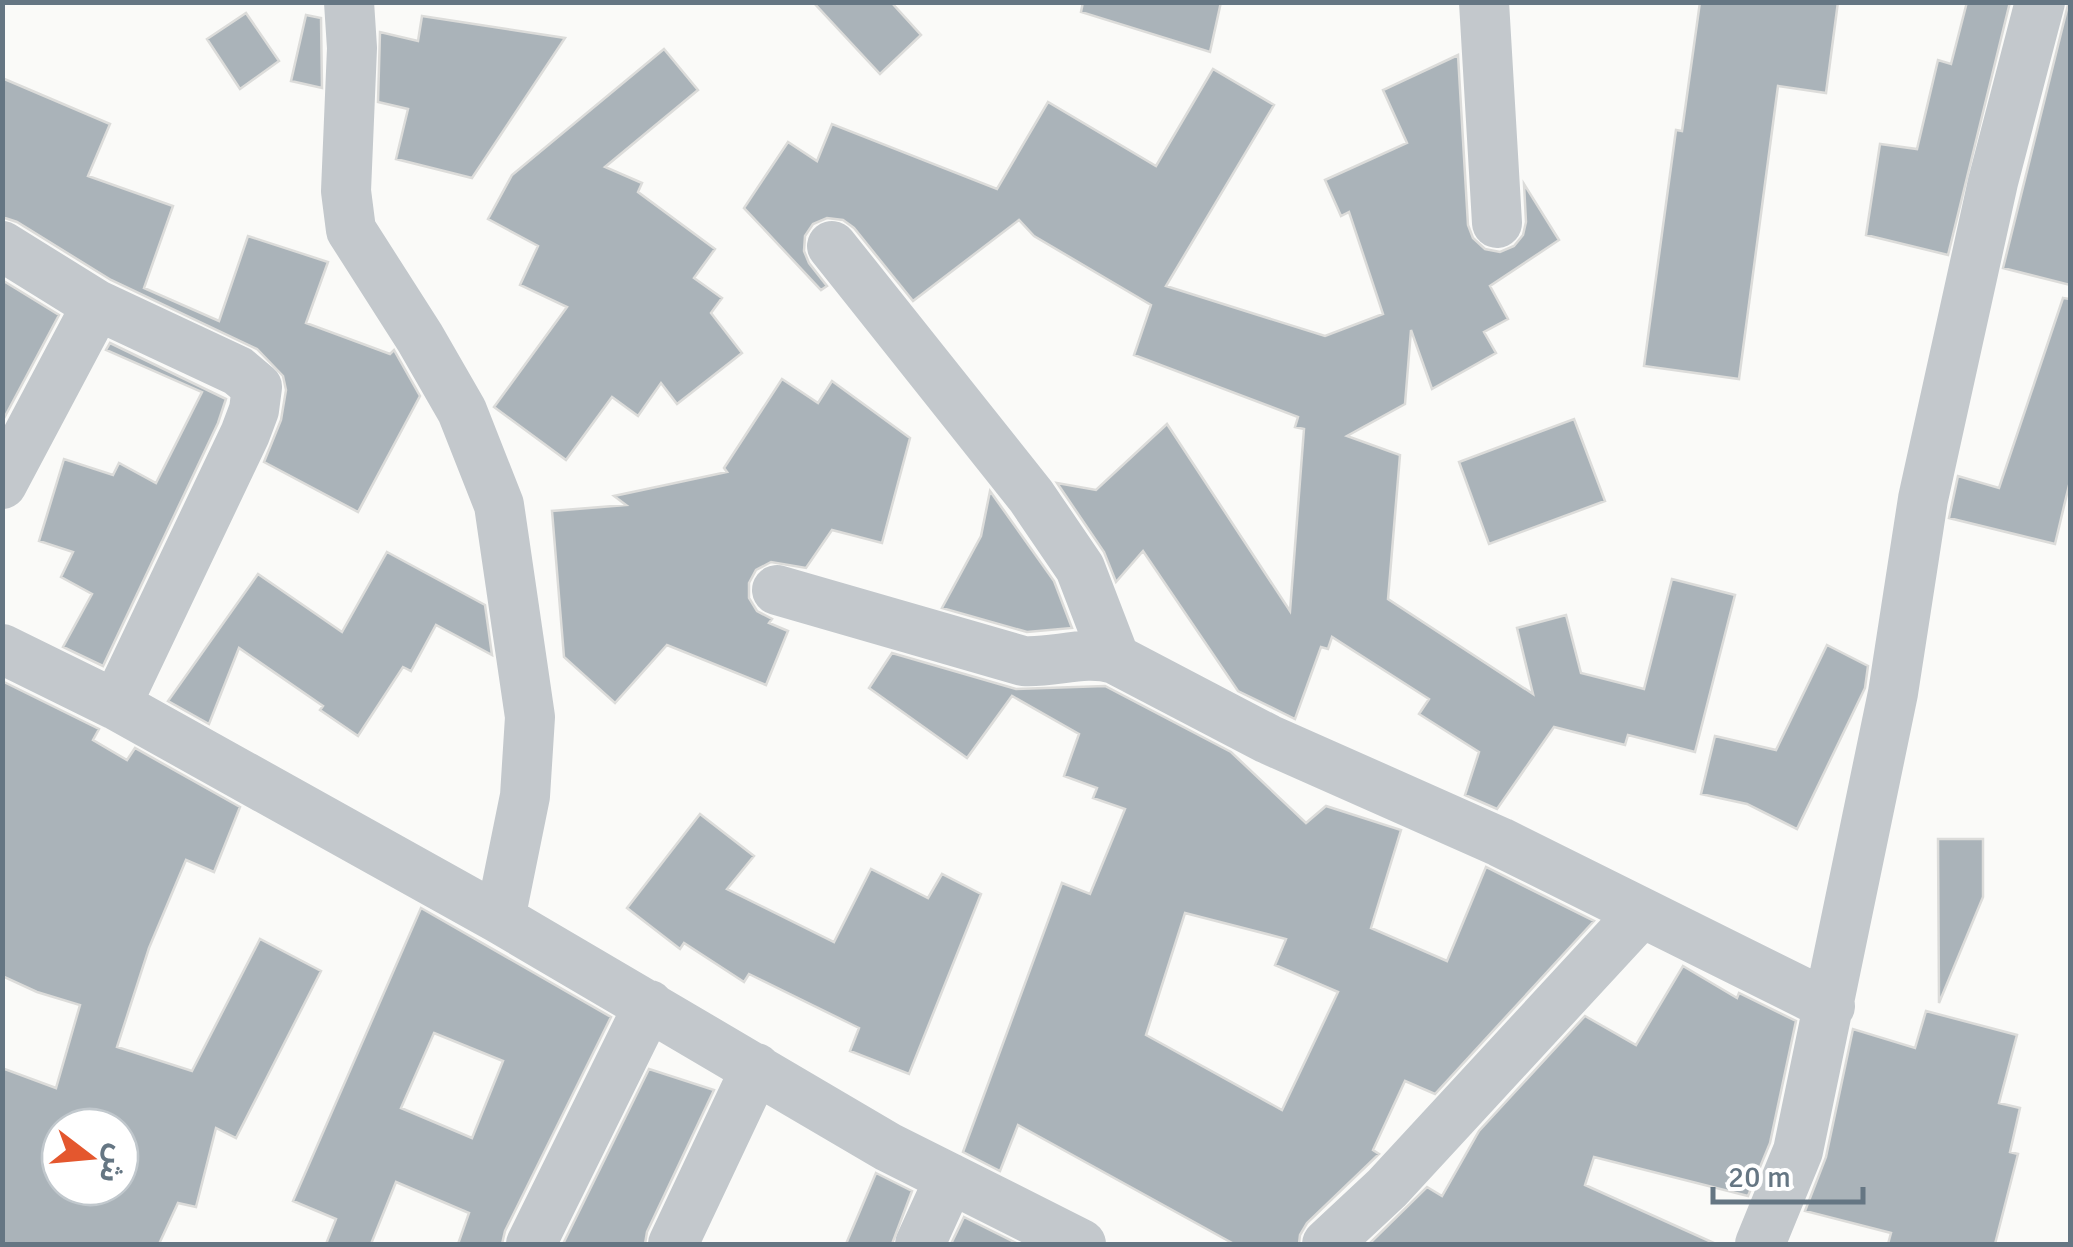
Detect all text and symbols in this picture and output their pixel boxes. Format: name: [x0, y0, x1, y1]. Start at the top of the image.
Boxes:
north arrow: [40, 1107, 140, 1207]
text: ش: [91, 1140, 135, 1187]
scale bar: [1713, 1142, 1863, 1204]
text: 20 m: [1728, 1159, 1791, 1196]

